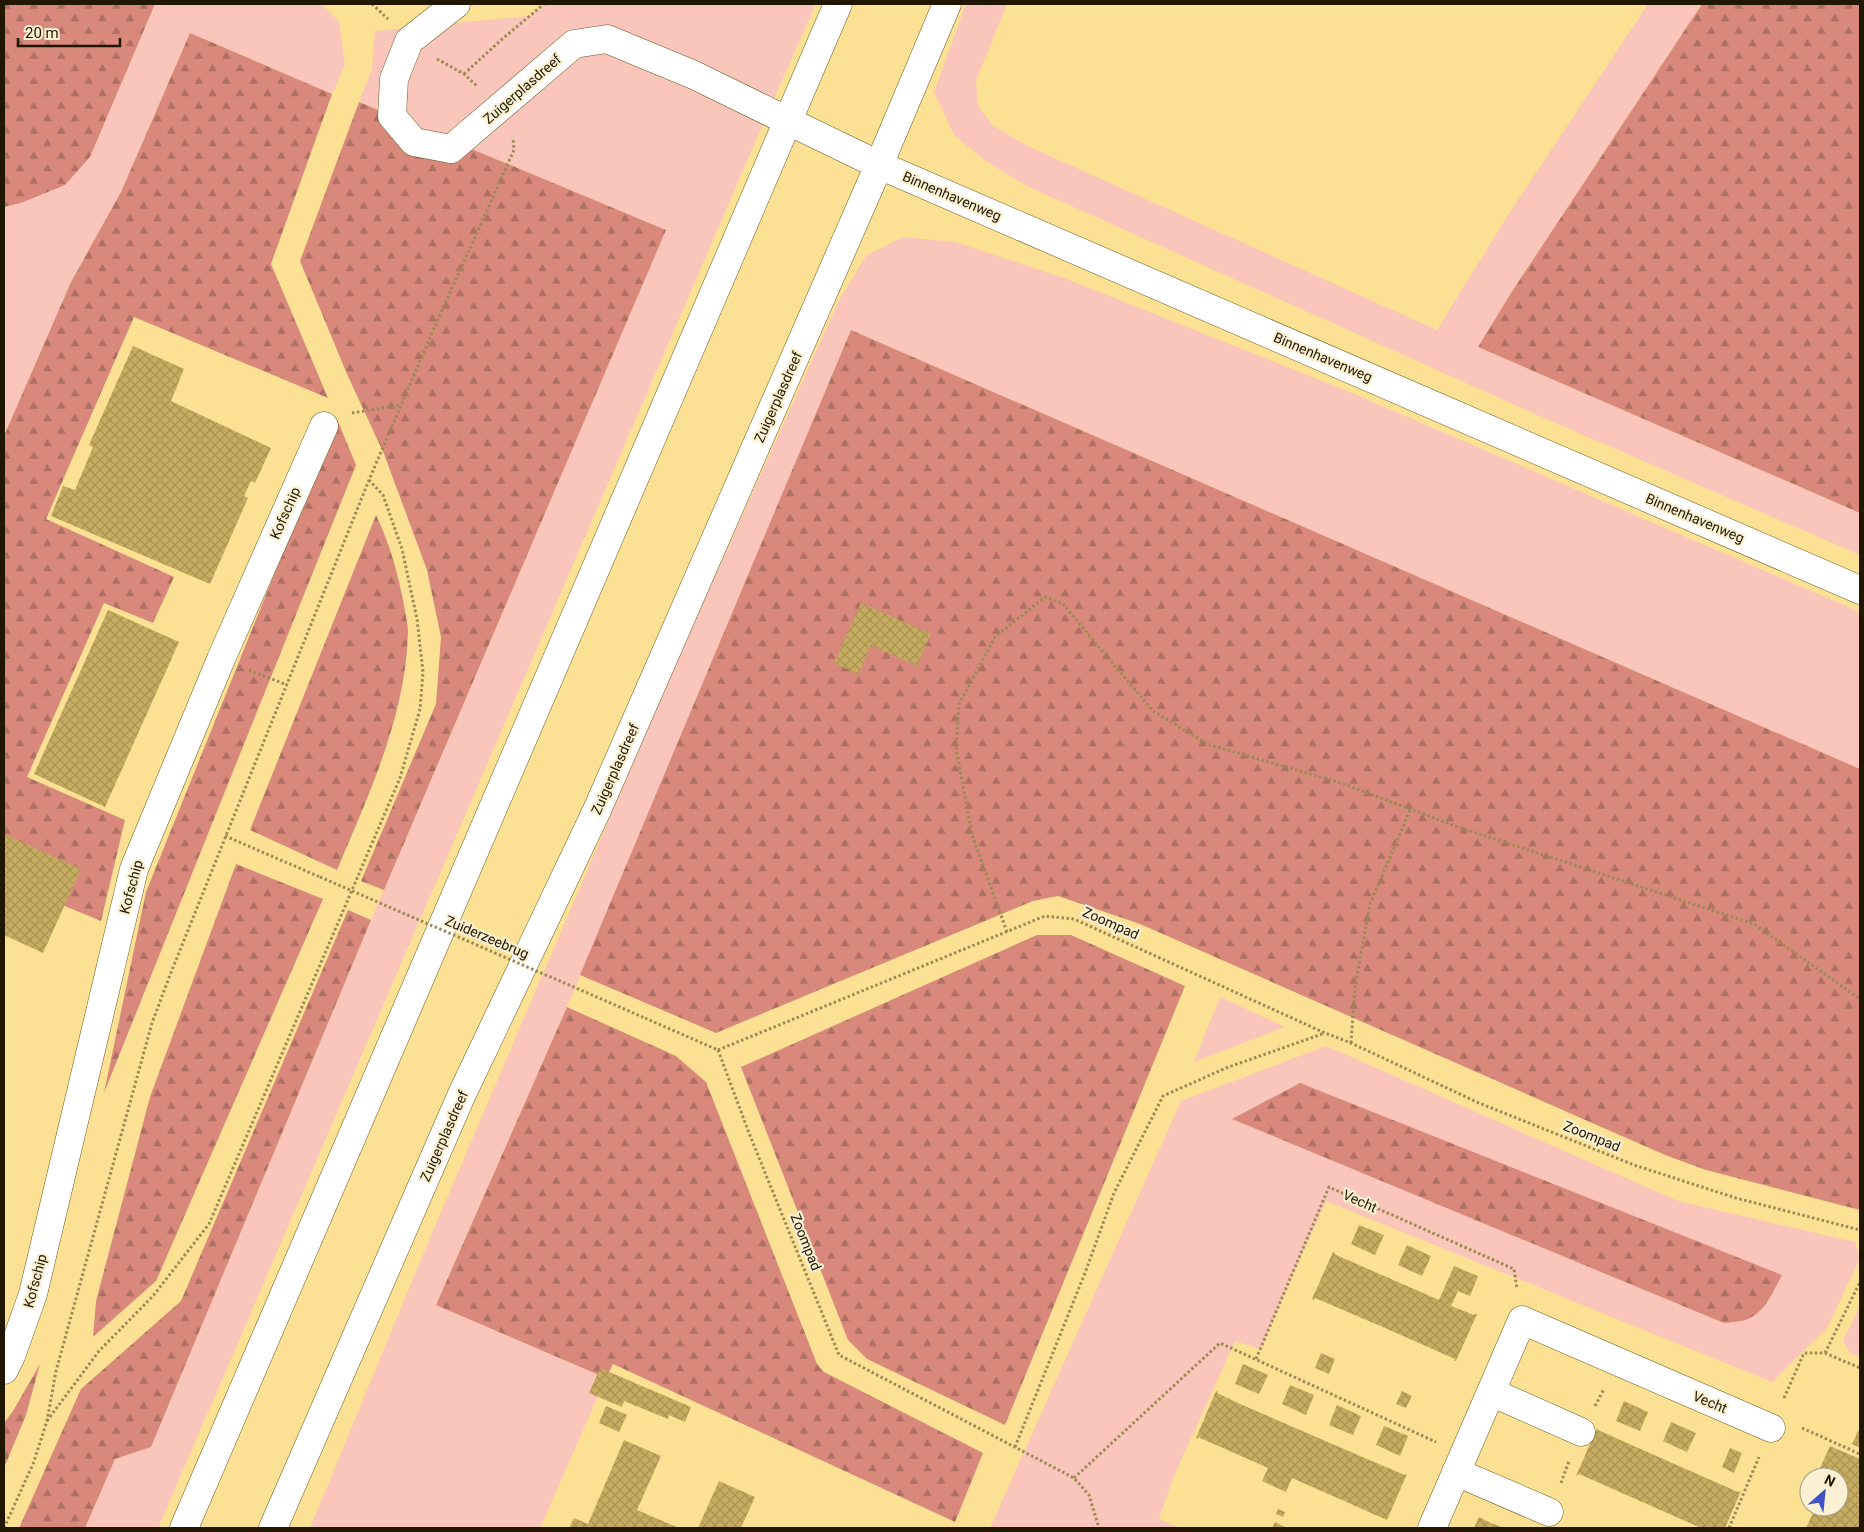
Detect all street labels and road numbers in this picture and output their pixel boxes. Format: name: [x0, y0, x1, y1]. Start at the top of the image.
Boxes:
street label: Zuigerplasdreef: [480, 51, 564, 127]
street label: Binnenhavenweg: [900, 168, 1004, 224]
street label: Binnenhavenweg: [1271, 329, 1375, 385]
street label: Zuigerplasdreef: [751, 349, 805, 445]
street label: Kofschip: [267, 485, 304, 541]
street label: Binnenhavenweg: [1643, 490, 1747, 546]
street label: Zuigerplasdreef: [588, 721, 642, 817]
street label: Kofschip: [116, 858, 146, 916]
street label: Zoompad: [1080, 904, 1142, 942]
street label: Zuiderzeebrug: [443, 912, 531, 962]
street label: Zuigerplasdreef: [417, 1088, 471, 1184]
street label: Zoompad: [1561, 1117, 1623, 1155]
street label: Vecht: [1340, 1186, 1380, 1216]
street label: Zoompad: [787, 1211, 825, 1273]
street label: Kofschip: [20, 1252, 50, 1310]
street label: Vecht: [1690, 1388, 1730, 1416]

